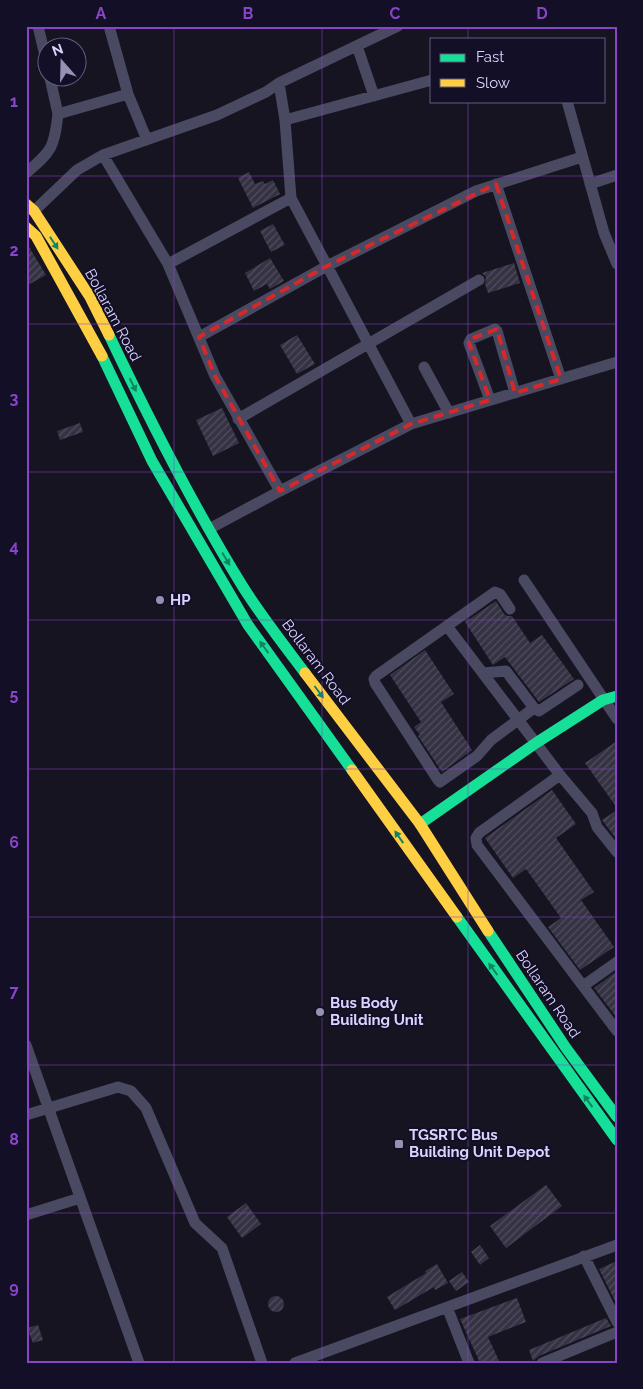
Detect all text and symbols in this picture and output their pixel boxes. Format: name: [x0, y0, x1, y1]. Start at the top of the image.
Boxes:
text: A: [96, 4, 107, 23]
text: B: [243, 4, 254, 23]
text: C: [390, 4, 401, 23]
text: D: [536, 4, 548, 23]
north arrow: [38, 38, 88, 88]
legend: [430, 38, 606, 102]
text: N: [50, 40, 65, 59]
text: Fast: [476, 48, 504, 66]
text: Slow: [476, 74, 510, 92]
text: 1: [10, 92, 18, 111]
one-way arrow: [50, 236, 59, 250]
text: 2: [9, 241, 19, 260]
street label: Bollaram Road: [81, 266, 145, 364]
one-way arrow: [129, 378, 137, 392]
text: 3: [10, 389, 19, 408]
text: 4: [9, 537, 19, 556]
one-way arrow: [222, 552, 231, 565]
place label: HP: [170, 591, 191, 609]
marker: HP: [154, 594, 166, 606]
street label: Bollaram Road: [278, 616, 354, 708]
one-way arrow: [259, 640, 269, 654]
text: 5: [10, 685, 19, 704]
one-way arrow: [314, 685, 325, 698]
one-way arrow: [393, 831, 404, 844]
text: 6: [9, 833, 19, 852]
street label: Bollaram Road: [512, 947, 584, 1041]
one-way arrow: [488, 962, 498, 976]
text: 7: [10, 982, 19, 1001]
place label: Bus Body Building Unit: [330, 994, 424, 1029]
marker: Bus Body Building Unit: [314, 1006, 326, 1018]
one-way arrow: [583, 1094, 593, 1108]
place label: TGSRTC Bus Building Unit Depot: [409, 1126, 550, 1161]
text: 8: [9, 1130, 19, 1149]
marker: TGSRTC Bus Building Unit Depot: [393, 1138, 405, 1150]
text: 9: [9, 1278, 19, 1297]

